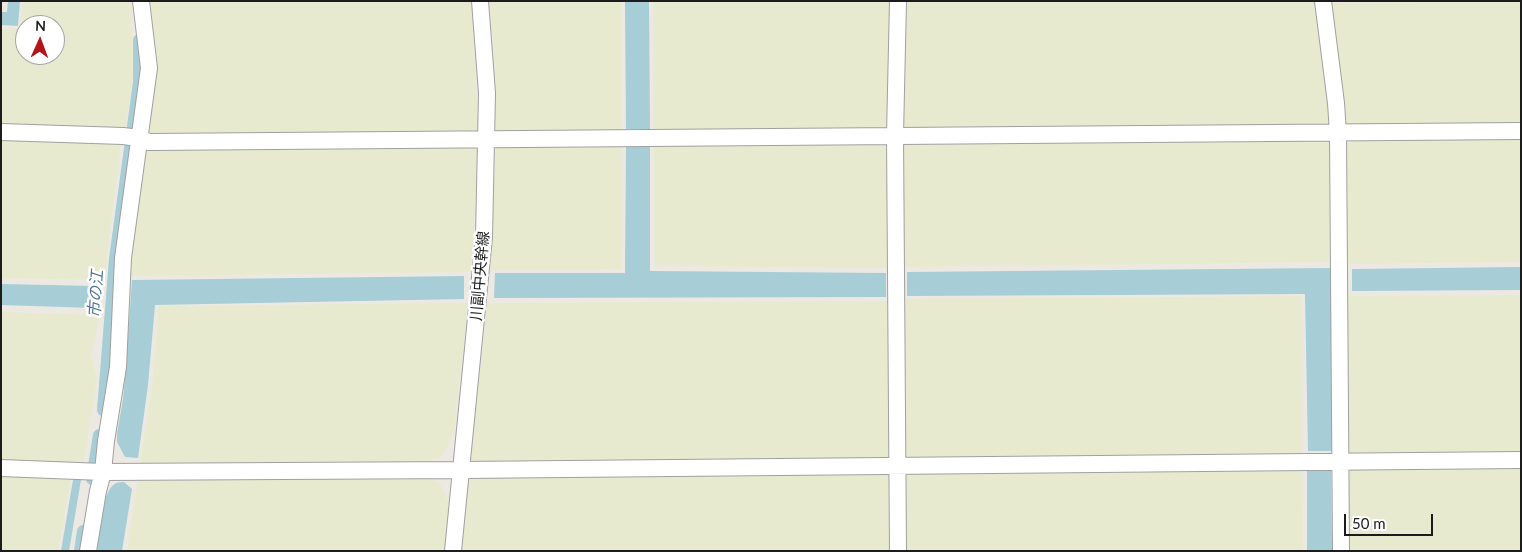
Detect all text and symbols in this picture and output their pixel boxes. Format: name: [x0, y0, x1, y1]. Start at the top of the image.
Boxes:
north arrow: [15, 15, 65, 65]
text: N: [35, 17, 46, 34]
street label: 川副中央幹線: [467, 230, 493, 322]
water label: 市の江: [85, 269, 107, 319]
scale bar: [1347, 504, 1436, 536]
text: 50 m: [1352, 514, 1386, 532]

